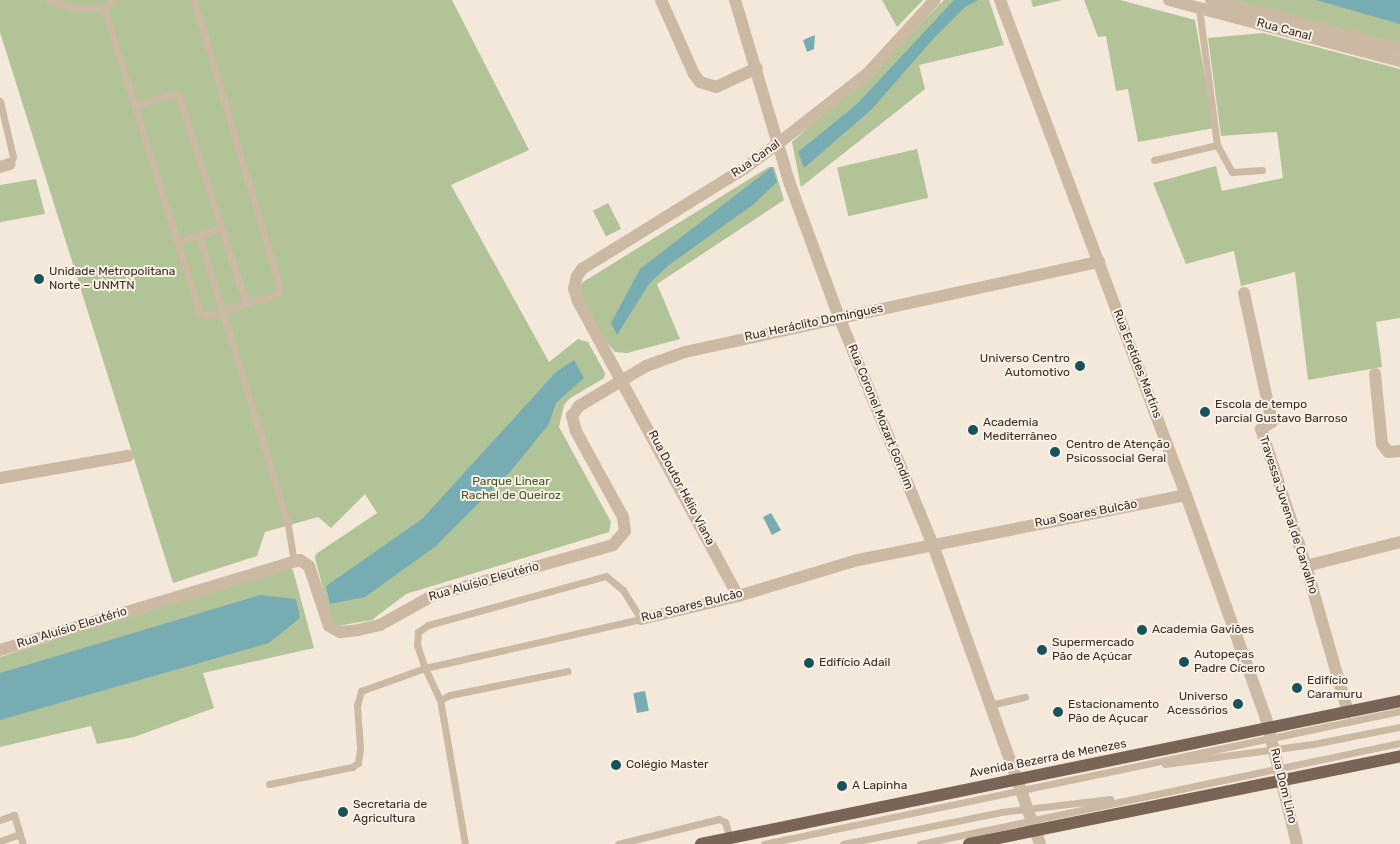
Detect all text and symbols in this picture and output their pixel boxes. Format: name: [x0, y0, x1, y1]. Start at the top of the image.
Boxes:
street label: Rua Canal: [1255, 16, 1313, 44]
street label: Rua Canal: [729, 137, 783, 181]
place label: Unidade Metropolitana Norte – UNMTN: [49, 265, 175, 293]
marker: Unidade Metropolitana Norte – UNMTN: [33, 273, 45, 285]
street label: Rua Heráclito Domingues: [743, 301, 885, 345]
street label: Rua Eretides Martins: [1110, 308, 1164, 420]
street label: Rua Coronel Mozart Gondim: [844, 342, 916, 492]
place label: Universo Centro Automotivo: [980, 352, 1070, 380]
marker: Universo Centro Automotivo: [1074, 360, 1086, 372]
place label: Escola de tempo parcial Gustavo Barroso: [1215, 398, 1348, 426]
marker: Escola de tempo parcial Gustavo Barroso: [1199, 406, 1211, 418]
place label: Academia Mediterrâneo: [983, 416, 1057, 444]
marker: Academia Mediterrâneo: [967, 424, 979, 436]
street label: Rua Doutor Hélio Viana: [645, 428, 717, 548]
street label: Travessa Juvenal de Carvalho: [1256, 434, 1320, 596]
place label: Centro de Atenção Psicossocial Geral: [1066, 438, 1170, 466]
marker: Centro de Atenção Psicossocial Geral: [1048, 445, 1062, 459]
park label: Parque Linear Rachel de Queiroz: [461, 475, 561, 503]
street label: Rua Soares Bulcão: [1034, 497, 1138, 531]
street label: Rua Aluísio Eleutério: [427, 559, 541, 605]
street label: Rua Soares Bulcão: [640, 586, 744, 626]
street label: Rua Aluísio Eleutério: [15, 604, 129, 652]
place label: Academia Gaviões: [1152, 623, 1254, 637]
marker: Academia Gaviões: [1136, 624, 1148, 636]
place label: Supermercado Pão de Açúcar: [1052, 636, 1134, 664]
marker: Supermercado Pão de Açúcar: [1036, 644, 1048, 656]
place label: Autopeças Padre Cícero: [1194, 648, 1265, 676]
place label: Edifício Adail: [819, 656, 891, 670]
marker: Autopeças Padre Cícero: [1178, 656, 1190, 668]
marker: Edifício Adail: [803, 657, 815, 669]
place label: Edifício Caramuru: [1307, 674, 1362, 702]
marker: Edifício Caramuru: [1291, 682, 1303, 694]
place label: Universo Acessórios: [1167, 690, 1228, 718]
place label: Estacionamento Pão de Açucar: [1068, 698, 1159, 726]
marker: Universo Acessórios: [1232, 698, 1244, 710]
marker: Estacionamento Pão de Açucar: [1052, 706, 1064, 718]
street label: Avenida Bezerra de Menezes: [968, 737, 1128, 781]
street label: Rua Dom Lino: [1267, 747, 1299, 825]
place label: Colégio Master: [626, 758, 709, 772]
marker: Colégio Master: [610, 759, 622, 771]
place label: A Lapinha: [852, 779, 908, 793]
marker: A Lapinha: [836, 780, 848, 792]
place label: Secretaria de Agricultura: [353, 798, 427, 826]
marker: Secretaria de Agricultura: [337, 806, 349, 818]

